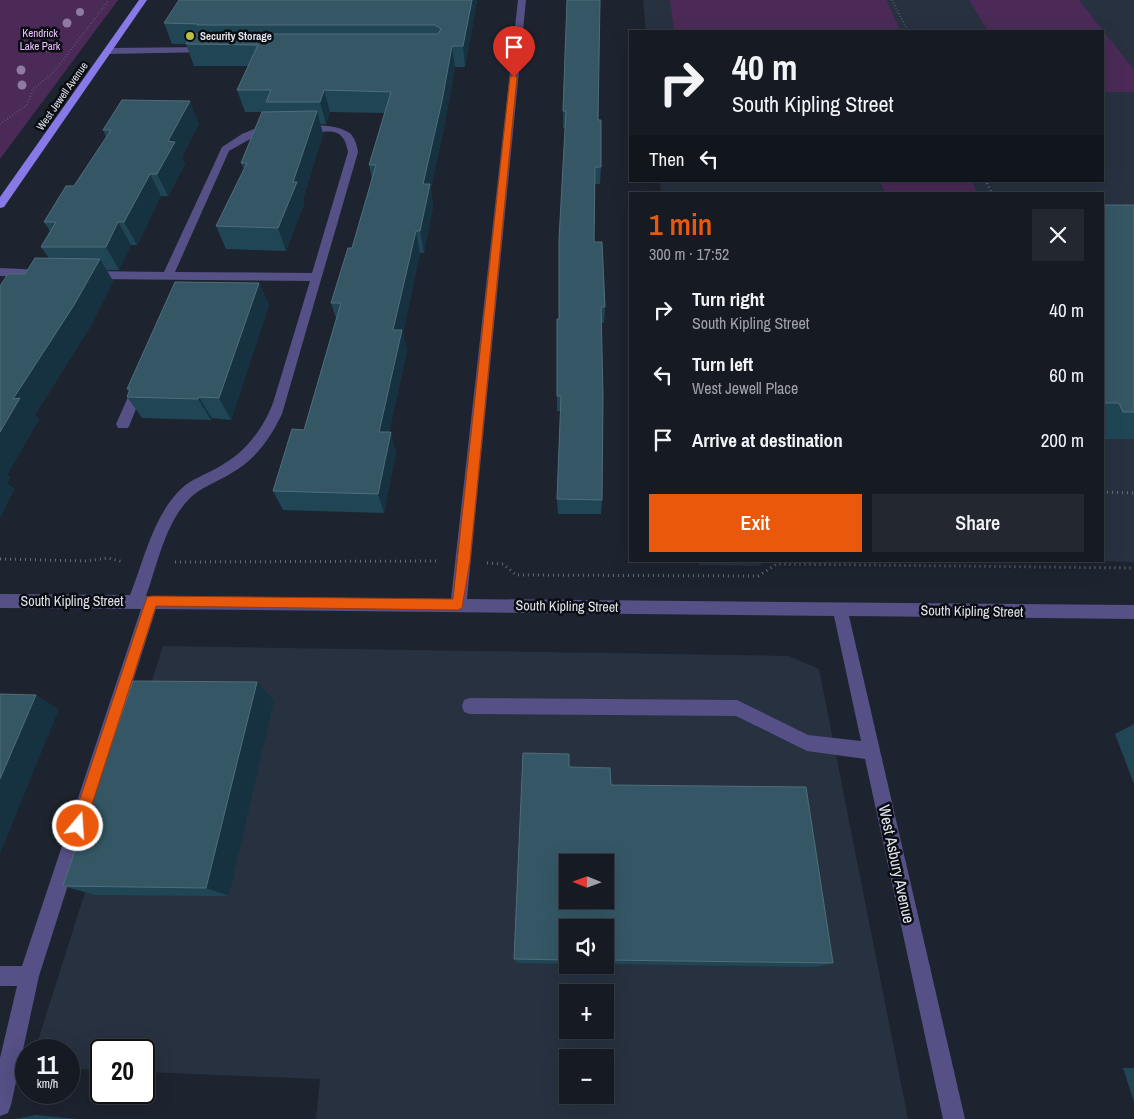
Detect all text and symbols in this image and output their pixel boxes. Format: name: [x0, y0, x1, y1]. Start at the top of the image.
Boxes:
park label: Kendrick Lake Park: [20, 26, 61, 53]
pin: [493, 26, 535, 77]
place label: Security Storage: [200, 29, 272, 43]
marker: Security Storage: [184, 30, 196, 42]
icon: arrive: [500, 33, 528, 61]
text: 40 m: [732, 44, 797, 91]
icon: right: [649, 50, 714, 115]
street label: West Jewell Avenue: [33, 59, 91, 133]
text: South Kipling Street: [732, 89, 893, 119]
icon: left: [695, 145, 723, 173]
text: Then: [649, 146, 685, 172]
text: 1 min: [649, 204, 712, 244]
button: close: [1032, 209, 1084, 261]
text: 300 m · 17:52: [649, 243, 729, 265]
text: Turn right: [692, 286, 764, 312]
icon: right: [649, 296, 677, 324]
text: 40 m: [1049, 297, 1084, 323]
text: South Kipling Street: [692, 312, 809, 334]
text: Turn left: [692, 351, 753, 377]
icon: left: [649, 361, 677, 389]
text: 60 m: [1049, 362, 1084, 388]
text: West Jewell Place: [692, 377, 798, 399]
icon: arrive: [649, 426, 677, 454]
text: Arrive at destination: [692, 427, 843, 453]
text: 200 m: [1041, 427, 1084, 453]
button: Exit: [649, 494, 862, 552]
button: Share: [872, 494, 1084, 552]
street label: South Kipling Street: [21, 592, 123, 610]
street label: South Kipling Street: [515, 596, 619, 616]
street label: South Kipling Street: [920, 601, 1024, 621]
position arrow: [51, 799, 103, 851]
street label: West Asbury Avenue: [874, 803, 920, 925]
north arrow: [559, 854, 614, 909]
map controls: [559, 854, 614, 1104]
button: sound: [559, 919, 614, 974]
button: +: [559, 984, 614, 1039]
speed limit sign: 20: [90, 1039, 155, 1104]
text: 11: [37, 1048, 58, 1082]
button: −: [559, 1049, 614, 1104]
text: km/h: [37, 1076, 58, 1092]

